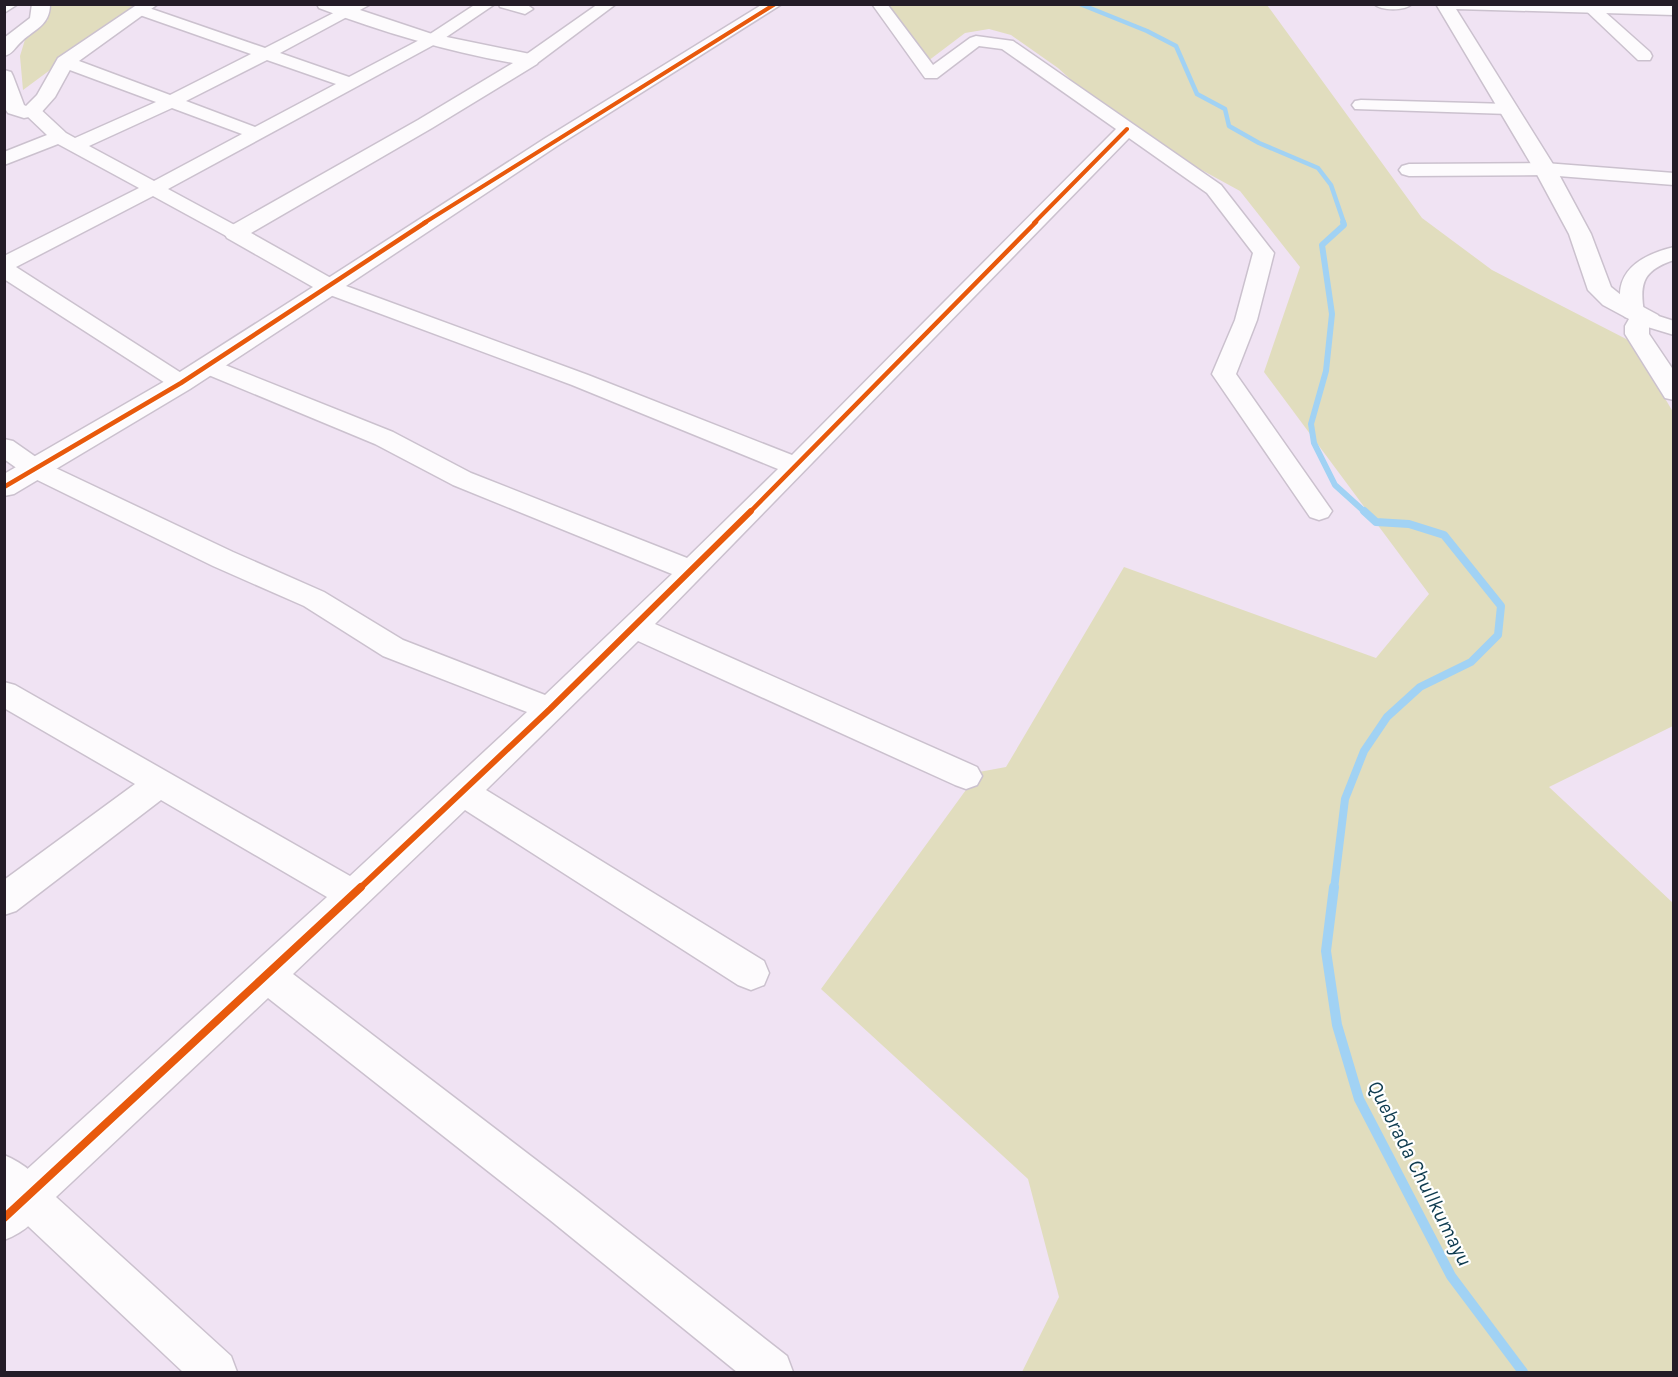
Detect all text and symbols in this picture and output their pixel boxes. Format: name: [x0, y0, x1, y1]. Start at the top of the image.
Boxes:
water label: Quebrada Chullkumayu: [1363, 1076, 1477, 1270]

